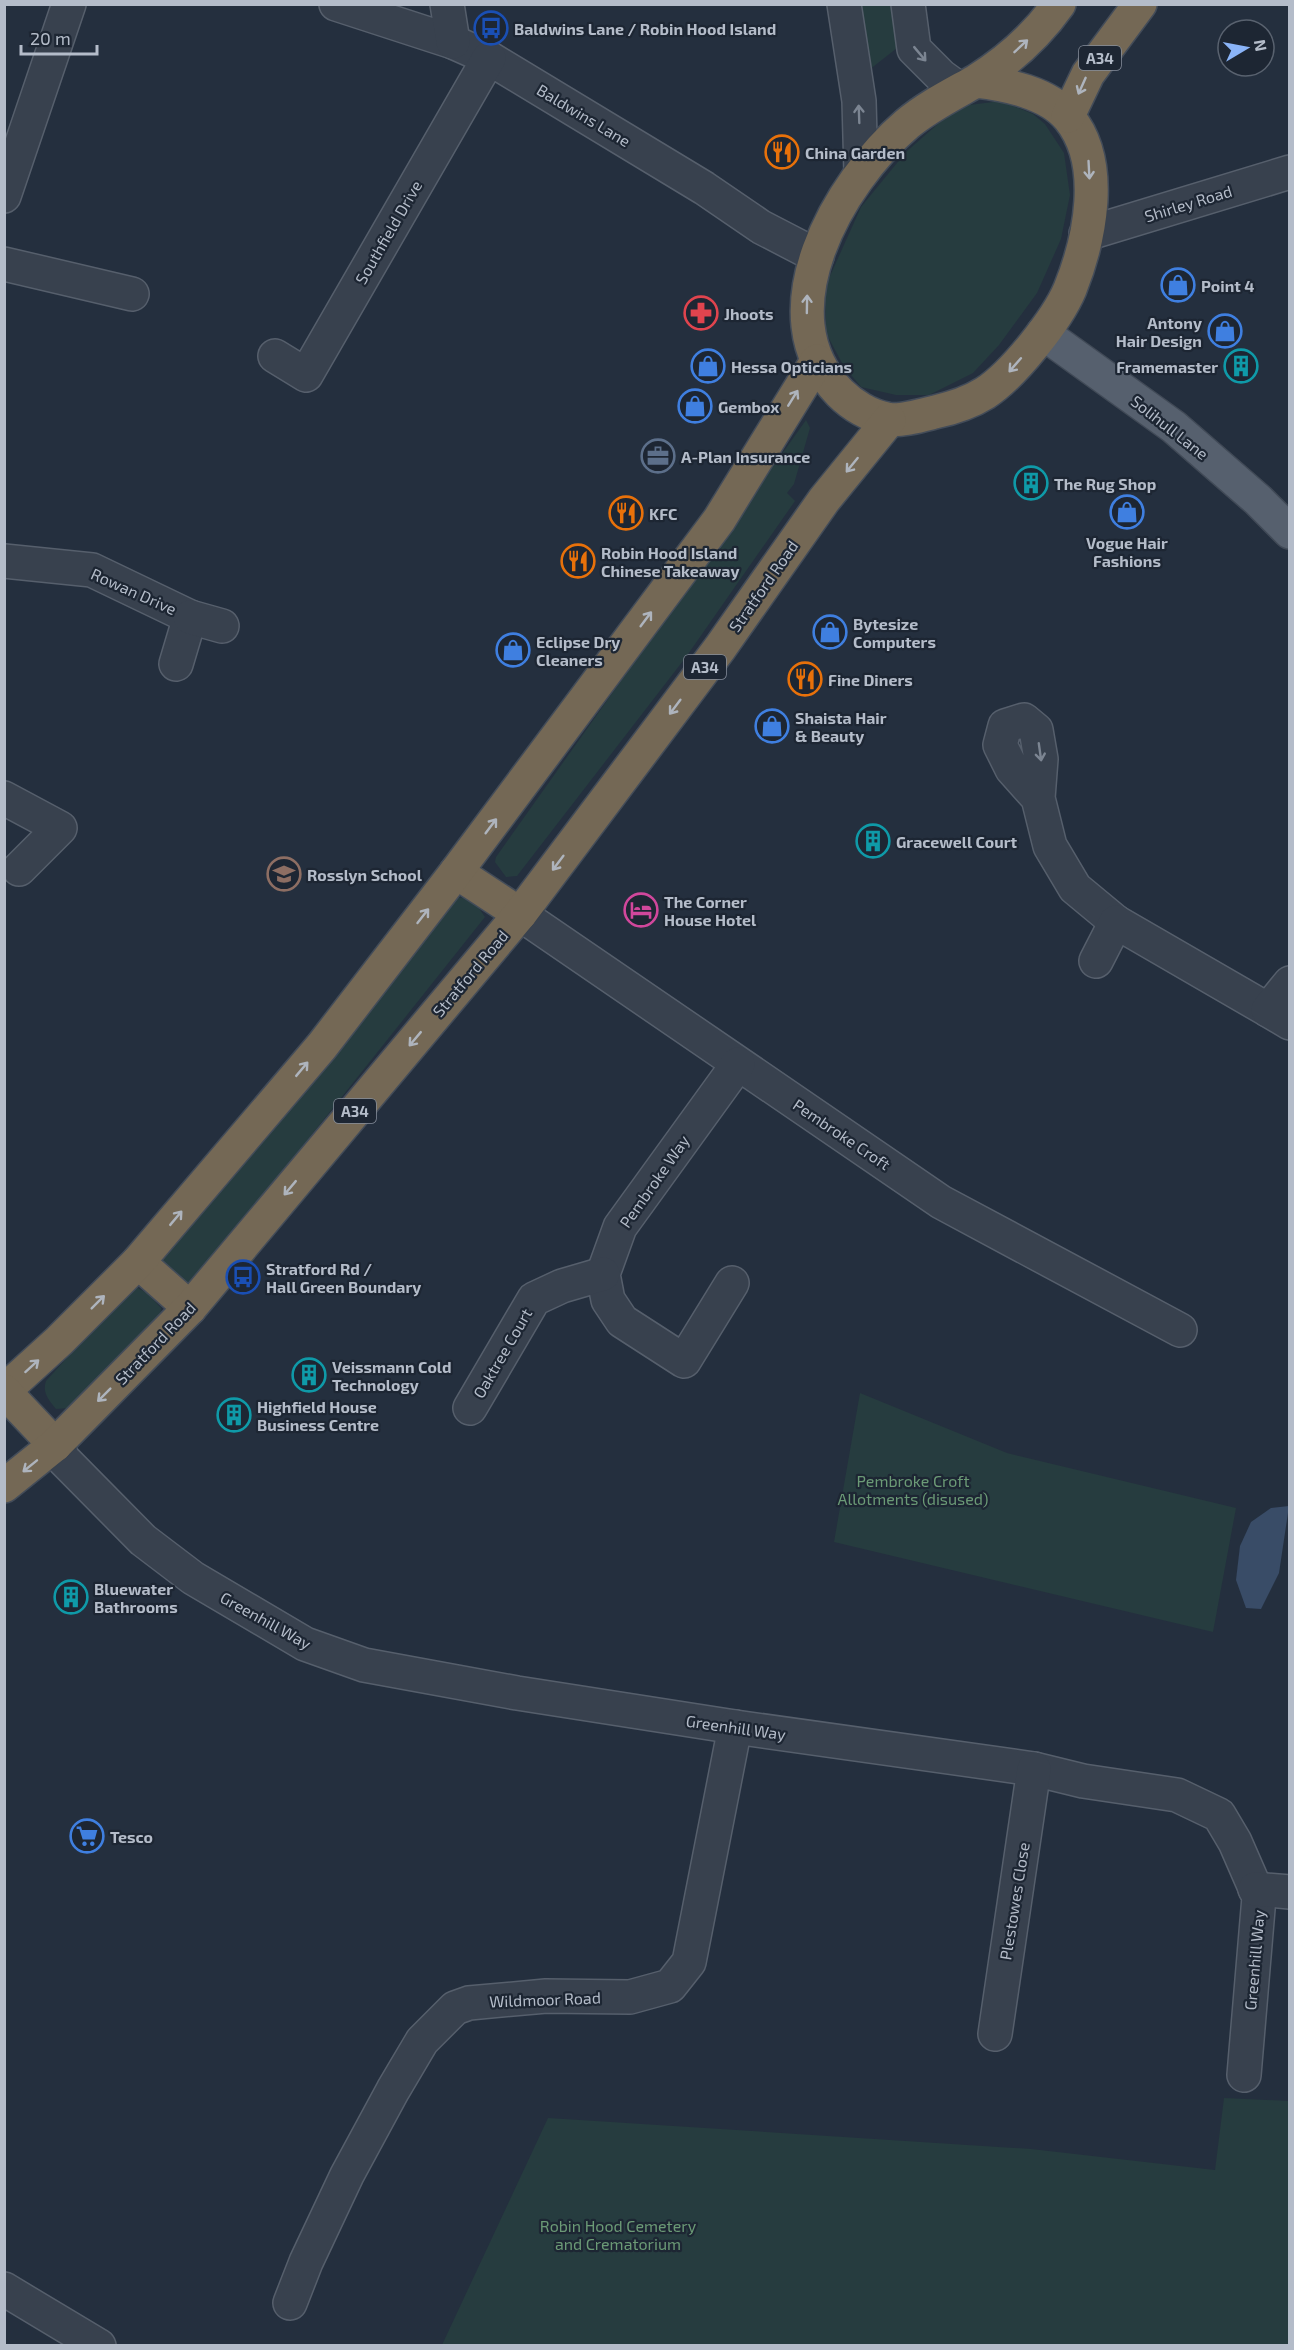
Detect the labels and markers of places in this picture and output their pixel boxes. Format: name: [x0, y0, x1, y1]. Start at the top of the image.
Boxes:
bus stop icon: Baldwins Lane / Robin Hood Island: [473, 10, 509, 46]
place label: Baldwins Lane / Robin Hood Island: [514, 19, 776, 38]
restaurant icon: China Garden: [764, 134, 800, 170]
place label: China Garden: [805, 143, 905, 162]
shop icon: Point 4: [1160, 267, 1196, 303]
place label: Point 4: [1201, 276, 1255, 295]
pharmacy icon: Jhoots: [683, 295, 719, 331]
place label: Jhoots: [724, 304, 773, 323]
place label: Antony Hair Design: [1116, 313, 1202, 350]
shop icon: Antony Hair Design: [1207, 313, 1243, 349]
shop icon: Hessa Opticians: [690, 348, 726, 384]
building icon: Framemaster: [1223, 348, 1259, 384]
place label: Hessa Opticians: [731, 357, 852, 376]
place label: Framemaster: [1116, 357, 1218, 376]
shop icon: Gembox: [677, 388, 713, 424]
place label: Gembox: [718, 397, 779, 416]
office icon: A-Plan Insurance: [640, 438, 676, 474]
place label: A-Plan Insurance: [681, 447, 810, 466]
building icon: The Rug Shop: [1013, 465, 1049, 501]
place label: The Rug Shop: [1054, 474, 1156, 493]
shop icon: Vogue Hair Fashions: [1109, 494, 1145, 530]
restaurant icon: KFC: [608, 495, 644, 531]
place label: KFC: [649, 504, 677, 523]
place label: Vogue Hair Fashions: [1086, 533, 1168, 570]
restaurant icon: Robin Hood Island Chinese Takeaway: [560, 543, 596, 579]
place label: Robin Hood Island Chinese Takeaway: [601, 543, 739, 581]
shop icon: Bytesize Computers: [812, 614, 848, 650]
place label: Bytesize Computers: [853, 614, 936, 651]
shop icon: Eclipse Dry Cleaners: [495, 632, 531, 668]
place label: Eclipse Dry Cleaners: [536, 632, 620, 669]
restaurant icon: Fine Diners: [787, 661, 823, 697]
place label: Fine Diners: [828, 670, 913, 689]
shop icon: Shaista Hair & Beauty: [754, 708, 790, 744]
place label: Shaista Hair & Beauty: [795, 708, 887, 746]
building icon: Gracewell Court: [855, 823, 891, 859]
place label: Gracewell Court: [896, 832, 1018, 851]
school or university icon: Rosslyn School: [266, 856, 302, 892]
place label: Rosslyn School: [307, 865, 423, 885]
hotel icon: The Corner House Hotel: [623, 892, 659, 928]
place label: The Corner House Hotel: [664, 892, 757, 929]
bus stop icon: Stratford Rd / Hall Green Boundary: [225, 1259, 261, 1295]
place label: Stratford Rd / Hall Green Boundary: [266, 1259, 421, 1297]
building icon: Veissmann Cold Technology: [291, 1357, 327, 1393]
place label: Veissmann Cold Technology: [332, 1357, 452, 1395]
building icon: Highfield House Business Centre: [216, 1397, 252, 1433]
place label: Highfield House Business Centre: [257, 1397, 379, 1434]
building icon: Bluewater Bathrooms: [53, 1579, 89, 1615]
place label: Bluewater Bathrooms: [94, 1579, 178, 1616]
supermarket icon: Tesco: [69, 1818, 105, 1854]
place label: Tesco: [110, 1827, 153, 1846]

